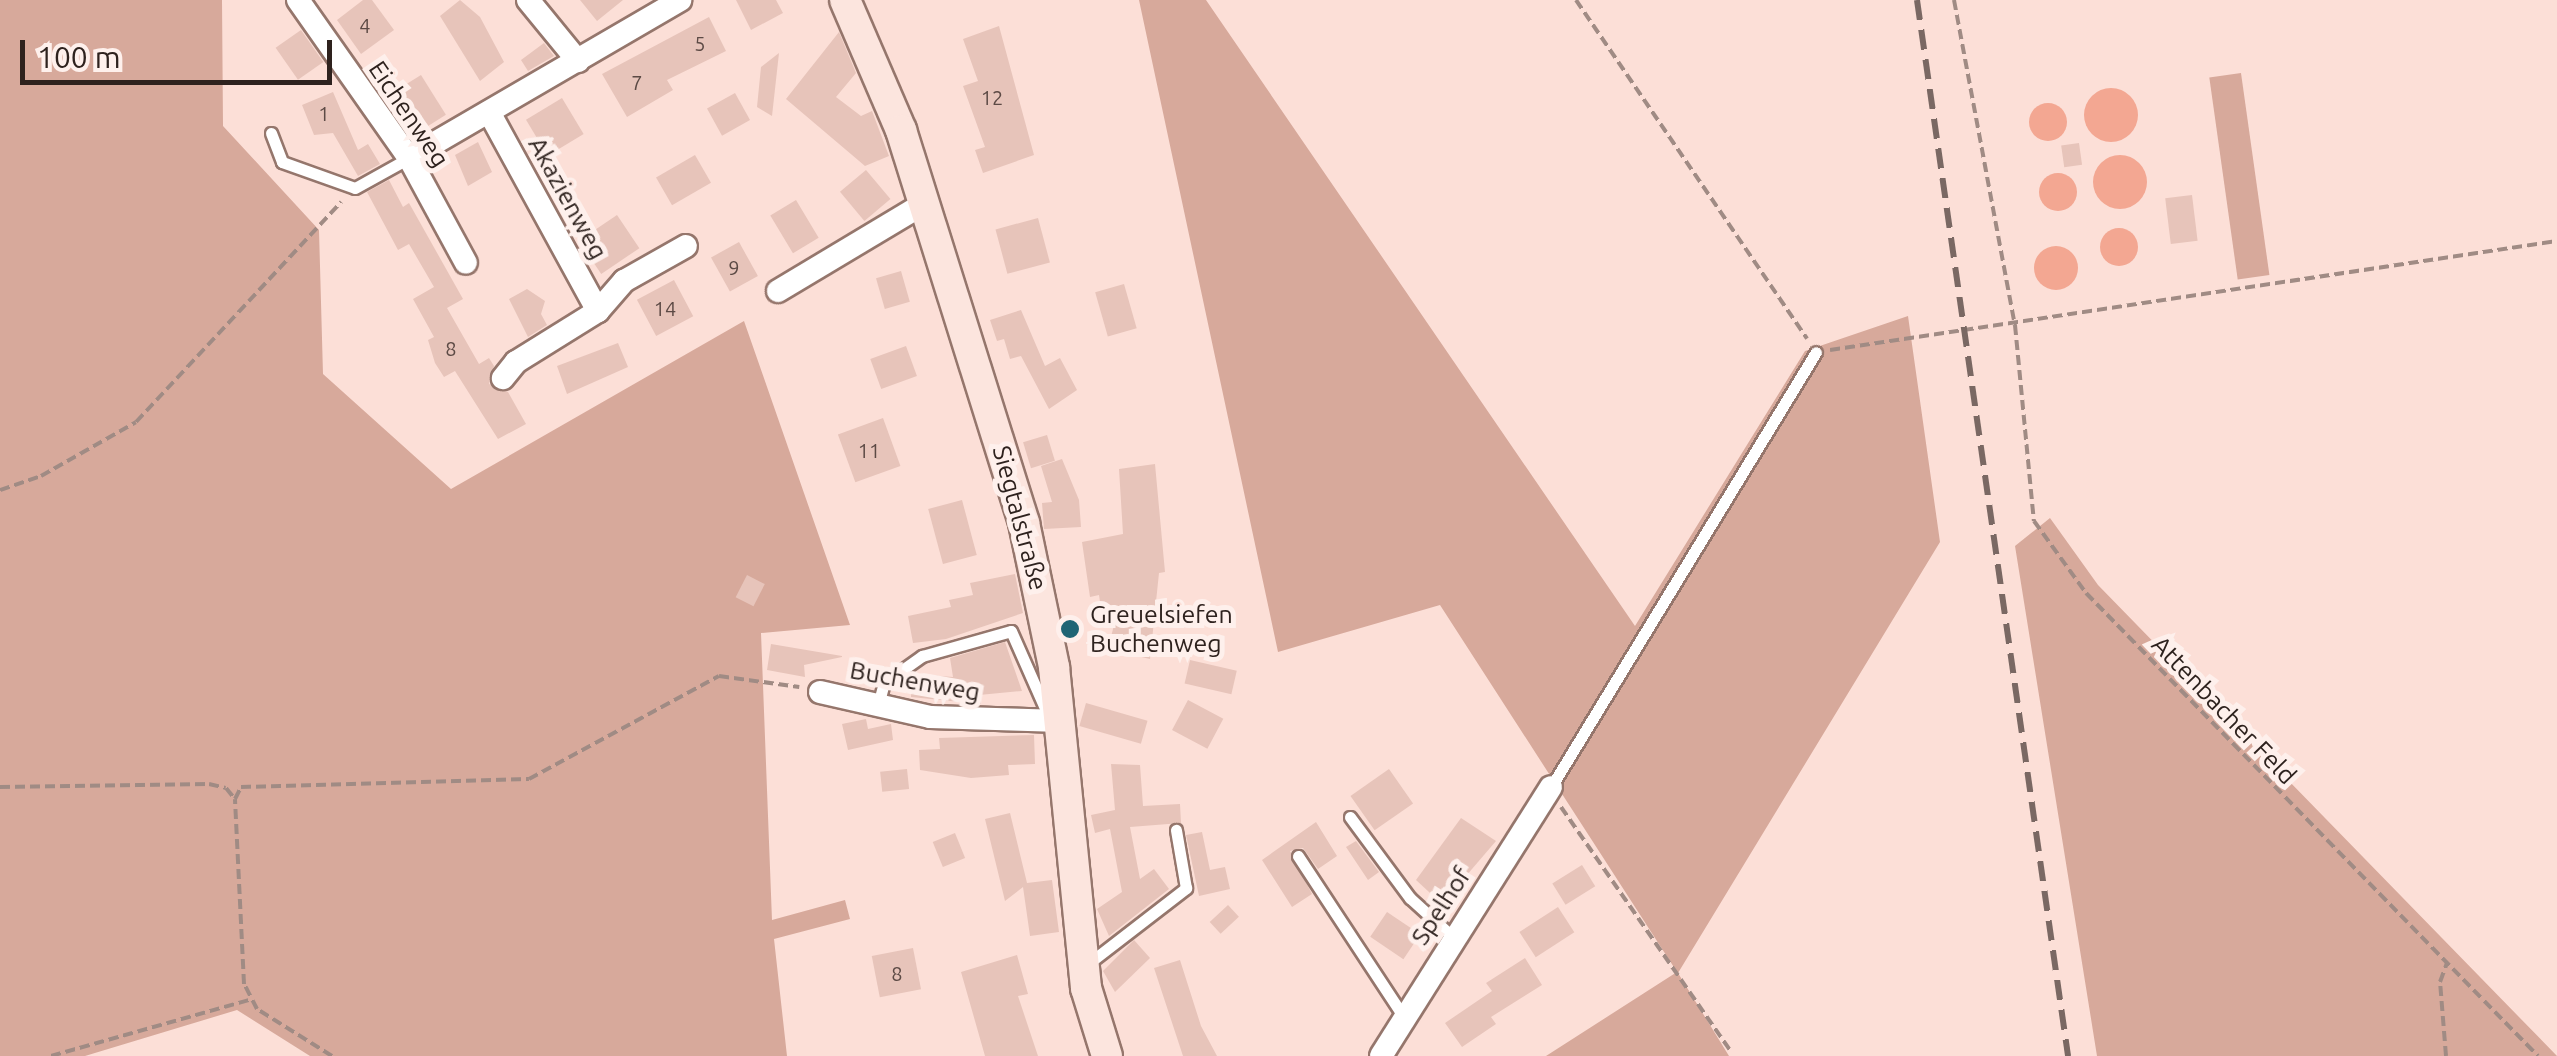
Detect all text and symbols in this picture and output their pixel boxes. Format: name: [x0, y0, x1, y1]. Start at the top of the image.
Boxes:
house number: 4: [359, 13, 371, 37]
scale bar: [25, 20, 338, 82]
house number: 5: [694, 31, 706, 55]
text: 100 m: [37, 40, 121, 74]
street label: Eichenweg: [363, 55, 455, 173]
house number: 7: [631, 70, 643, 94]
house number: 12: [981, 85, 1003, 109]
house number: 1: [318, 101, 330, 125]
street label: Akazienweg: [522, 132, 614, 264]
house number: 9: [728, 255, 740, 279]
house number: 14: [654, 296, 676, 320]
house number: 8: [445, 336, 457, 360]
house number: 11: [858, 438, 880, 462]
street label: Siegtalstraße: [986, 442, 1054, 594]
place label: Greuelsiefen Buchenweg: [1090, 600, 1233, 659]
marker: Greuelsiefen Buchenweg: [1059, 618, 1081, 640]
street label: Attenbacher Feld: [2146, 630, 2302, 790]
street label: Buchenweg: [848, 655, 982, 707]
street label: Spelhof: [1405, 862, 1477, 950]
house number: 8: [891, 961, 903, 985]

